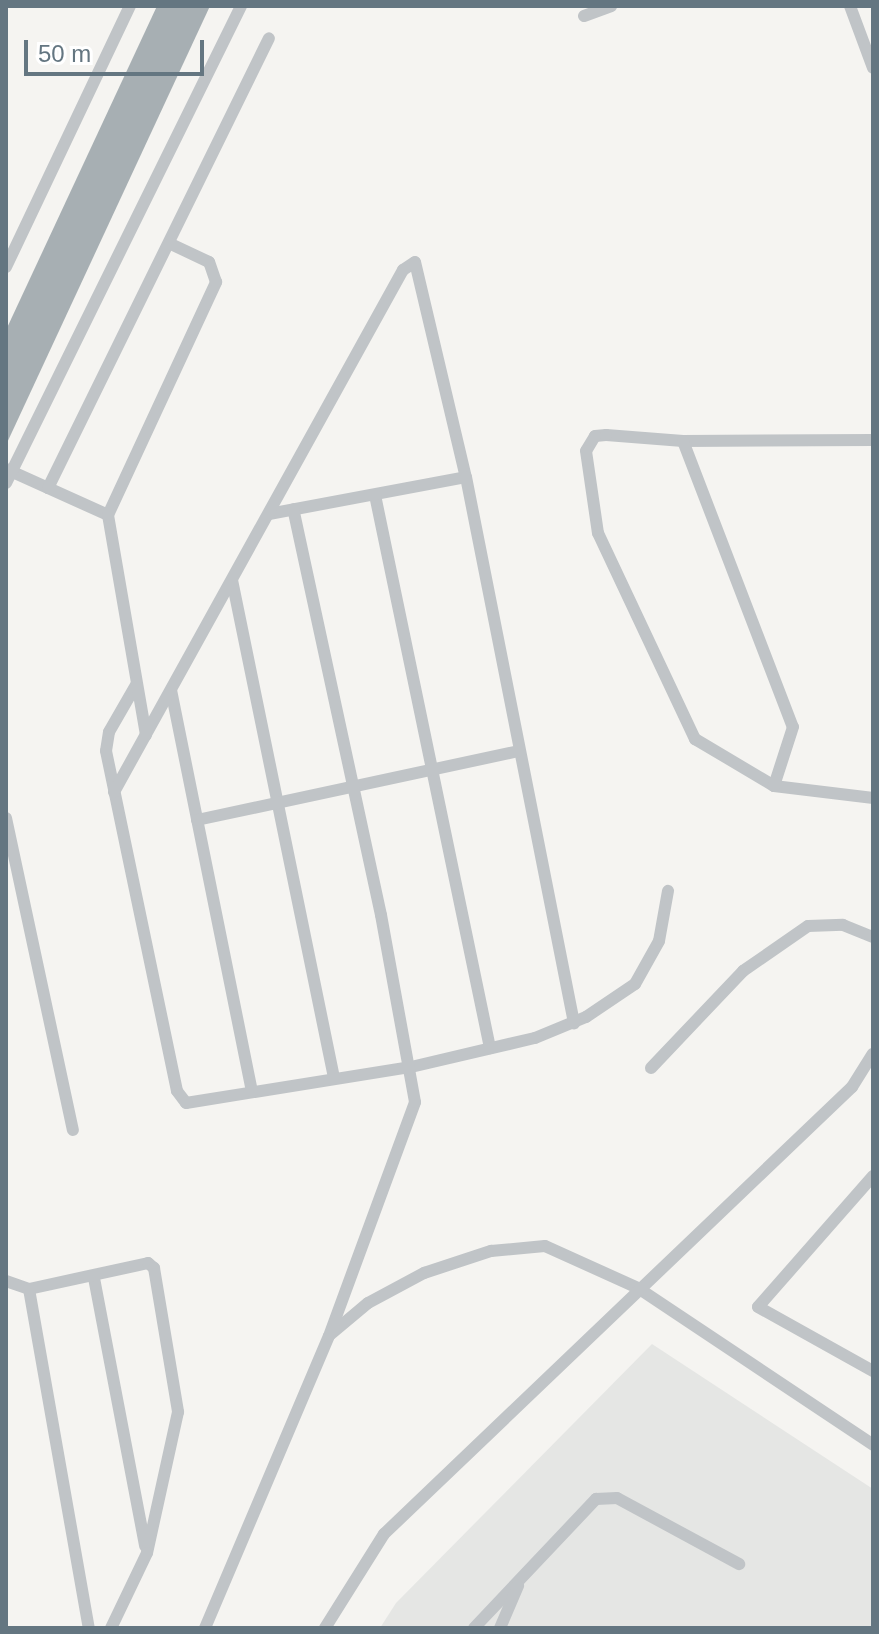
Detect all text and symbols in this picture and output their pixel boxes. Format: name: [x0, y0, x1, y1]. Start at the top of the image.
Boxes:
scale bar: [28, 24, 208, 74]
text: 50 m: [38, 40, 91, 67]

